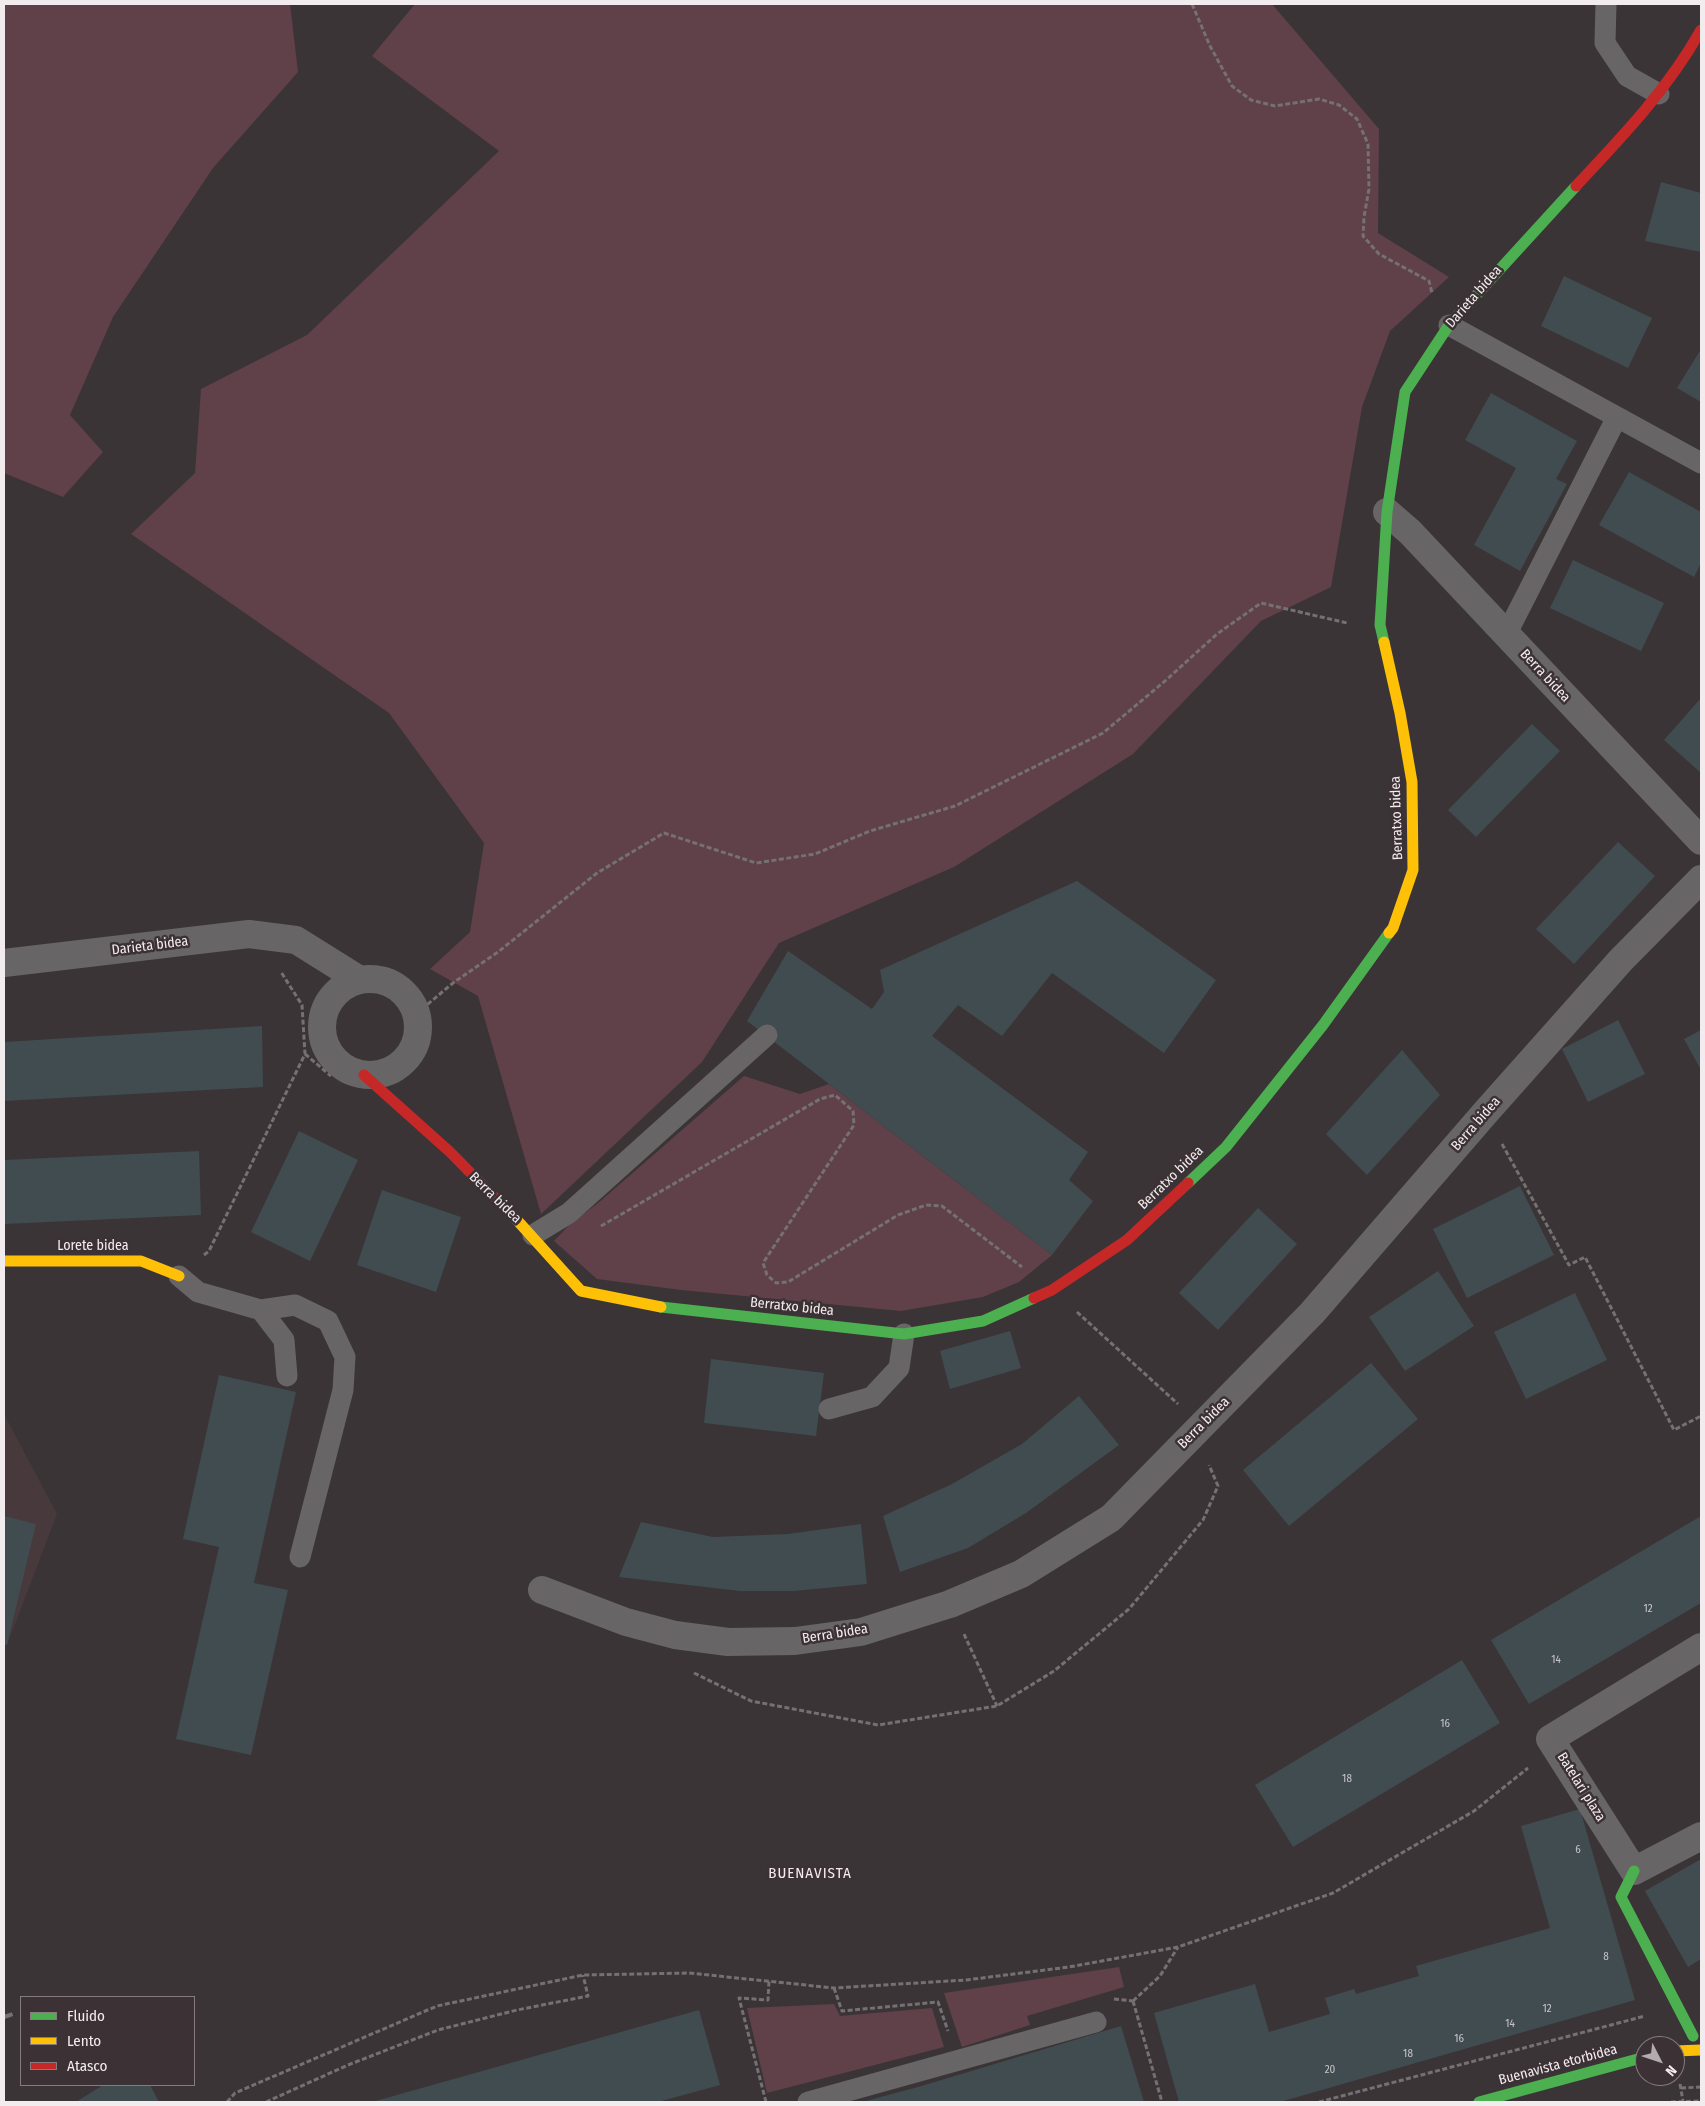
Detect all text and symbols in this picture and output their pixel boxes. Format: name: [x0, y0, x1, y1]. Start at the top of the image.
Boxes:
street label: Darieta bidea: [1442, 262, 1506, 332]
street label: Berra bidea: [1516, 646, 1574, 706]
street label: Berratxo bidea: [1387, 776, 1407, 860]
street label: Darieta bidea: [111, 933, 189, 959]
street label: Berra bidea: [1448, 1094, 1504, 1154]
street label: Berratxo bidea: [1135, 1143, 1207, 1213]
street label: Berra bidea: [465, 1169, 525, 1227]
street label: Lorete bidea: [57, 1238, 129, 1254]
street label: Berratxo bidea: [749, 1294, 835, 1320]
street label: Berra bidea: [1175, 1394, 1233, 1452]
house number: 12: [1643, 1602, 1653, 1616]
street label: Berra bidea: [801, 1621, 869, 1647]
house number: 14: [1551, 1653, 1561, 1667]
house number: 16: [1440, 1717, 1450, 1731]
street label: Batelari plaza: [1553, 1749, 1609, 1825]
house number: 18: [1342, 1772, 1352, 1786]
house number: 6: [1575, 1843, 1581, 1857]
district label: BUENAVISTA: [767, 1865, 853, 1883]
house number: 8: [1603, 1950, 1609, 1964]
legend: [20, 1996, 195, 2086]
house number: 12: [1542, 2002, 1552, 2016]
text: Fluido: [67, 2007, 105, 2025]
house number: 14: [1505, 2017, 1515, 2031]
text: Lento: [67, 2032, 101, 2050]
house number: 16: [1454, 2032, 1464, 2046]
north arrow: [1635, 2036, 1685, 2086]
street label: Buenavista etorbidea: [1497, 2041, 1619, 2089]
house number: 18: [1403, 2047, 1413, 2061]
text: Atasco: [67, 2057, 107, 2075]
text: N: [1662, 2062, 1680, 2079]
house number: 20: [1325, 2063, 1335, 2077]

